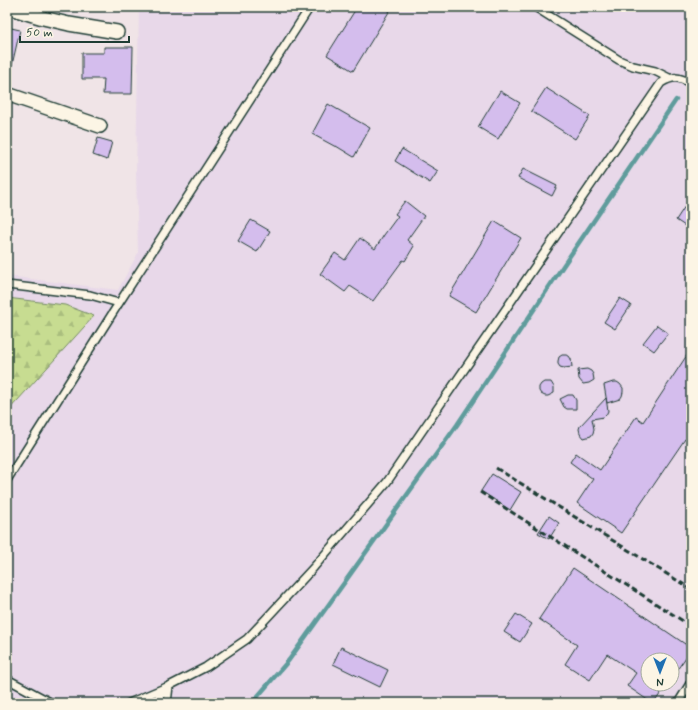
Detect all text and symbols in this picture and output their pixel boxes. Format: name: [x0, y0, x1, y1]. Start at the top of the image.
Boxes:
scale bar: [20, 18, 129, 44]
text: 50 m: [26, 25, 53, 41]
north arrow: [640, 652, 680, 692]
text: N: [656, 674, 664, 688]

